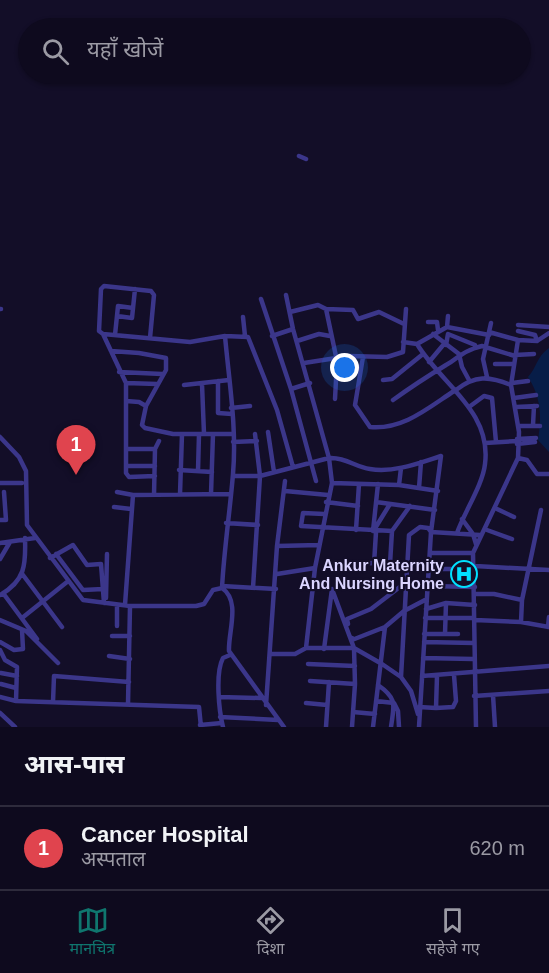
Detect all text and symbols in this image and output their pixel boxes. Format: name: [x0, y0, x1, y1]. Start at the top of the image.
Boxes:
search box: [18, 18, 531, 84]
icon: search: [39, 35, 72, 68]
text: यहाँ खोजें: [87, 37, 163, 62]
your location: [330, 353, 359, 382]
pin: 1: [56, 426, 96, 475]
place label: Ankur Maternity And Nursing Home: [299, 557, 444, 592]
hospital icon: Ankur Maternity And Nursing Home: [449, 559, 479, 589]
text: आस-पास: [24, 749, 124, 779]
text: Cancer Hospital: [81, 822, 249, 847]
text: 1: [38, 837, 49, 859]
text: 620 m: [469, 837, 525, 859]
text: अस्पताल: [81, 848, 146, 870]
tab: मानचित्र: [69, 904, 115, 961]
tab: दिशा: [254, 904, 287, 961]
tab: सहेजे गए: [426, 904, 480, 961]

